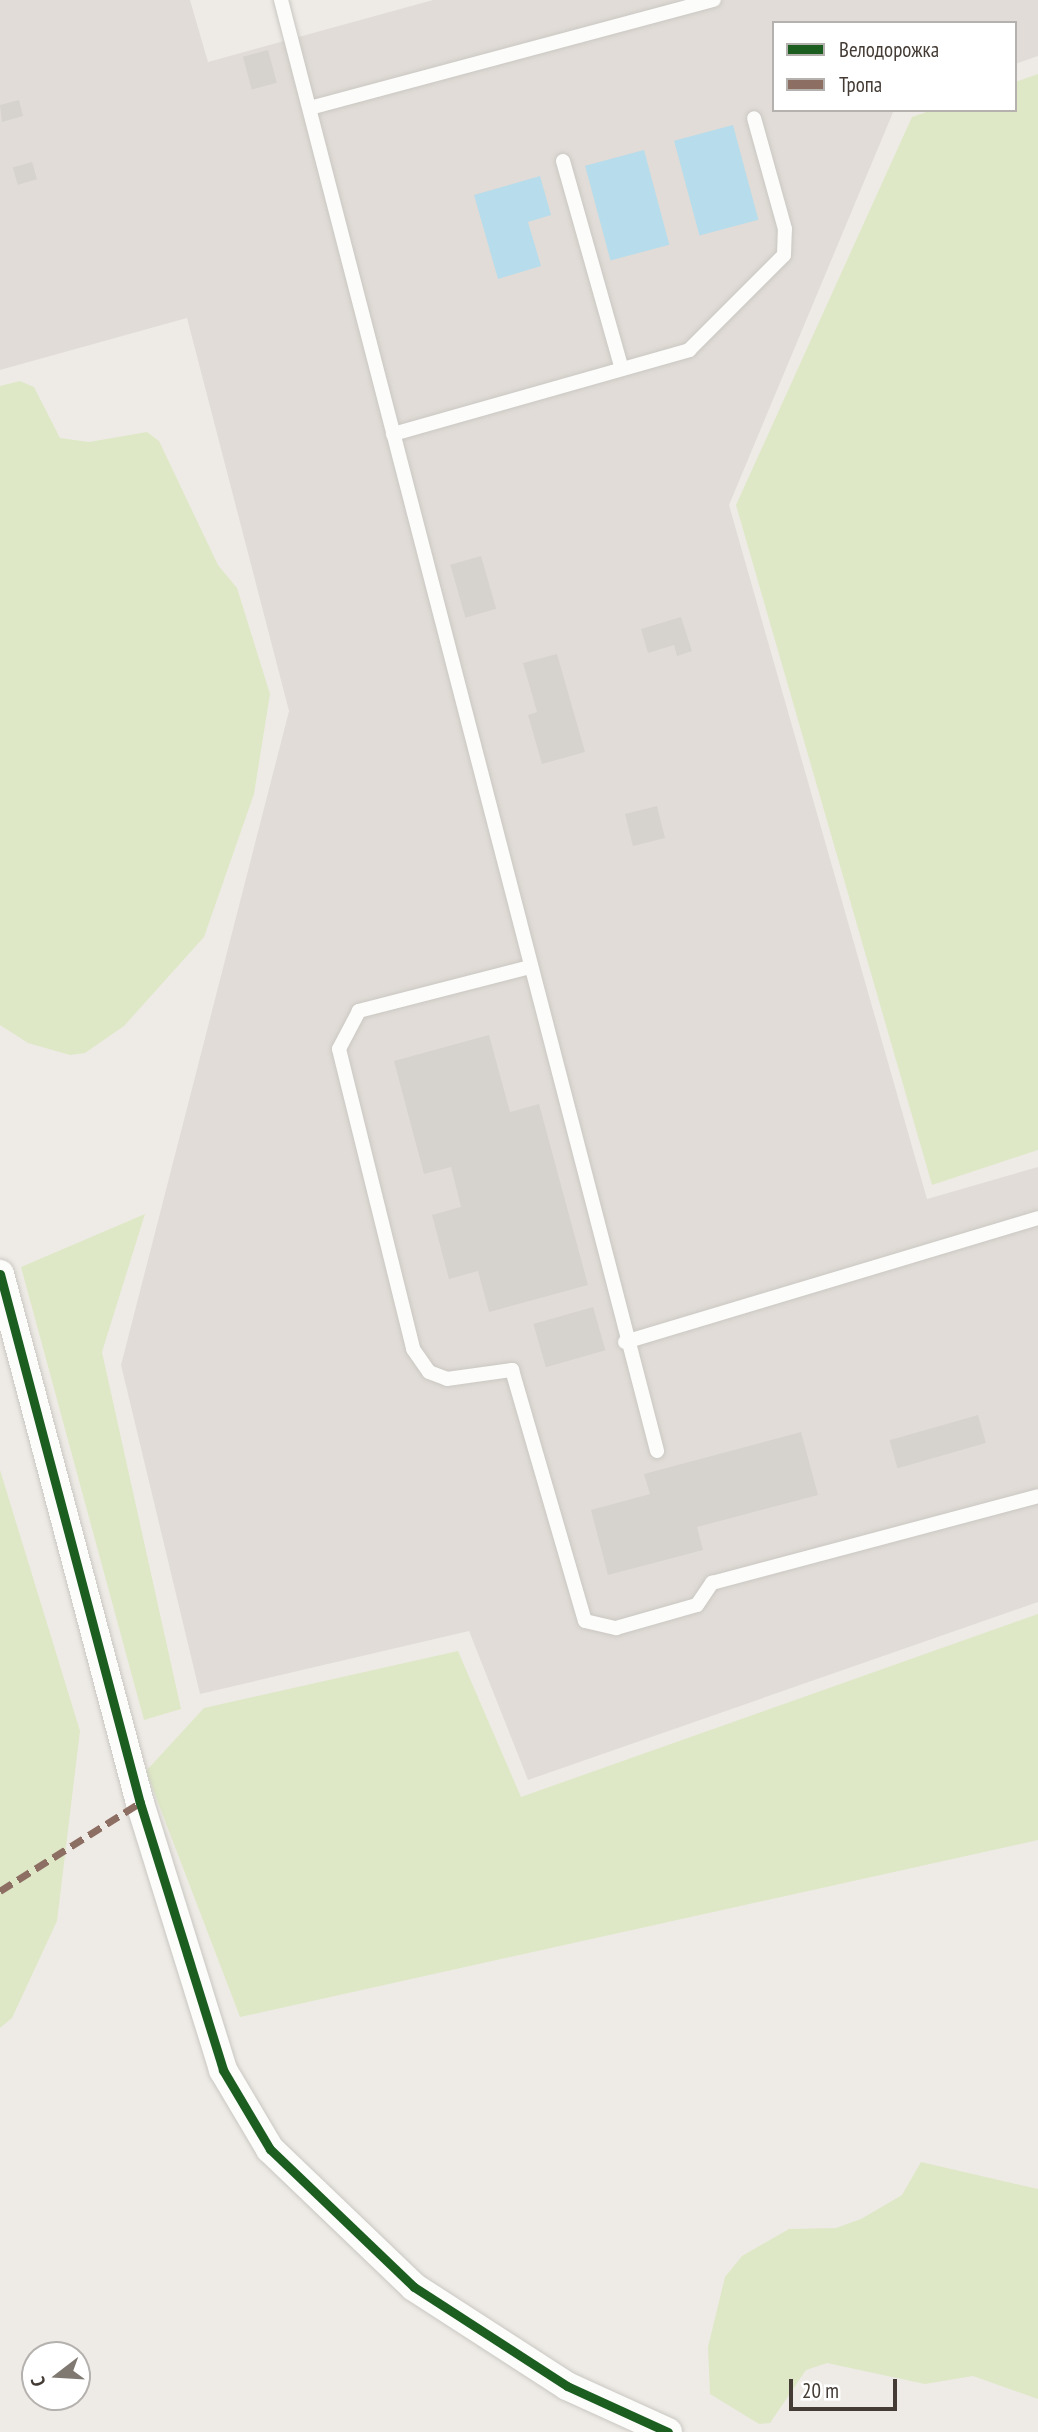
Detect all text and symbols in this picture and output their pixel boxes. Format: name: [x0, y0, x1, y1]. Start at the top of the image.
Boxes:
legend: [772, 21, 1017, 112]
text: Велодорожка: [839, 36, 939, 63]
text: Тропа: [839, 71, 882, 98]
north arrow: [21, 2341, 91, 2411]
scale bar: [793, 2366, 902, 2410]
text: С: [25, 2374, 51, 2389]
text: 20 m: [802, 2377, 839, 2404]

